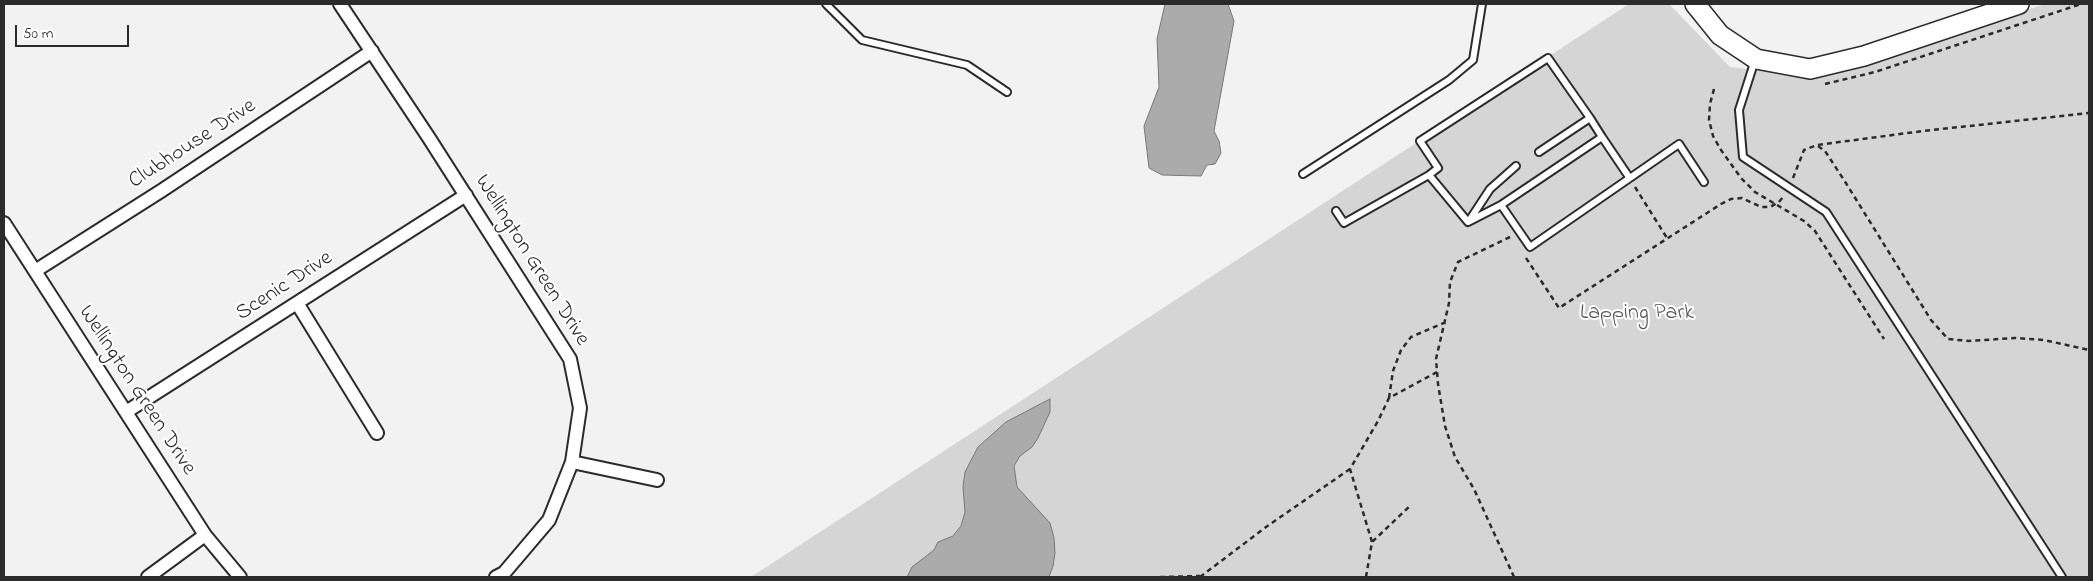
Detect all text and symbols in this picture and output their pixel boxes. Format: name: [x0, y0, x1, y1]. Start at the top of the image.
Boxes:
scale bar: [18, 15, 131, 47]
text: 50 m: [23, 23, 53, 45]
street label: Clubhouse Drive: [125, 94, 261, 196]
street label: Wellington Green Drive: [468, 171, 594, 351]
street label: Scenic Drive: [232, 246, 338, 328]
street label: Wellington Green Drive: [71, 301, 201, 481]
park label: Lapping Park: [1580, 301, 1694, 327]

